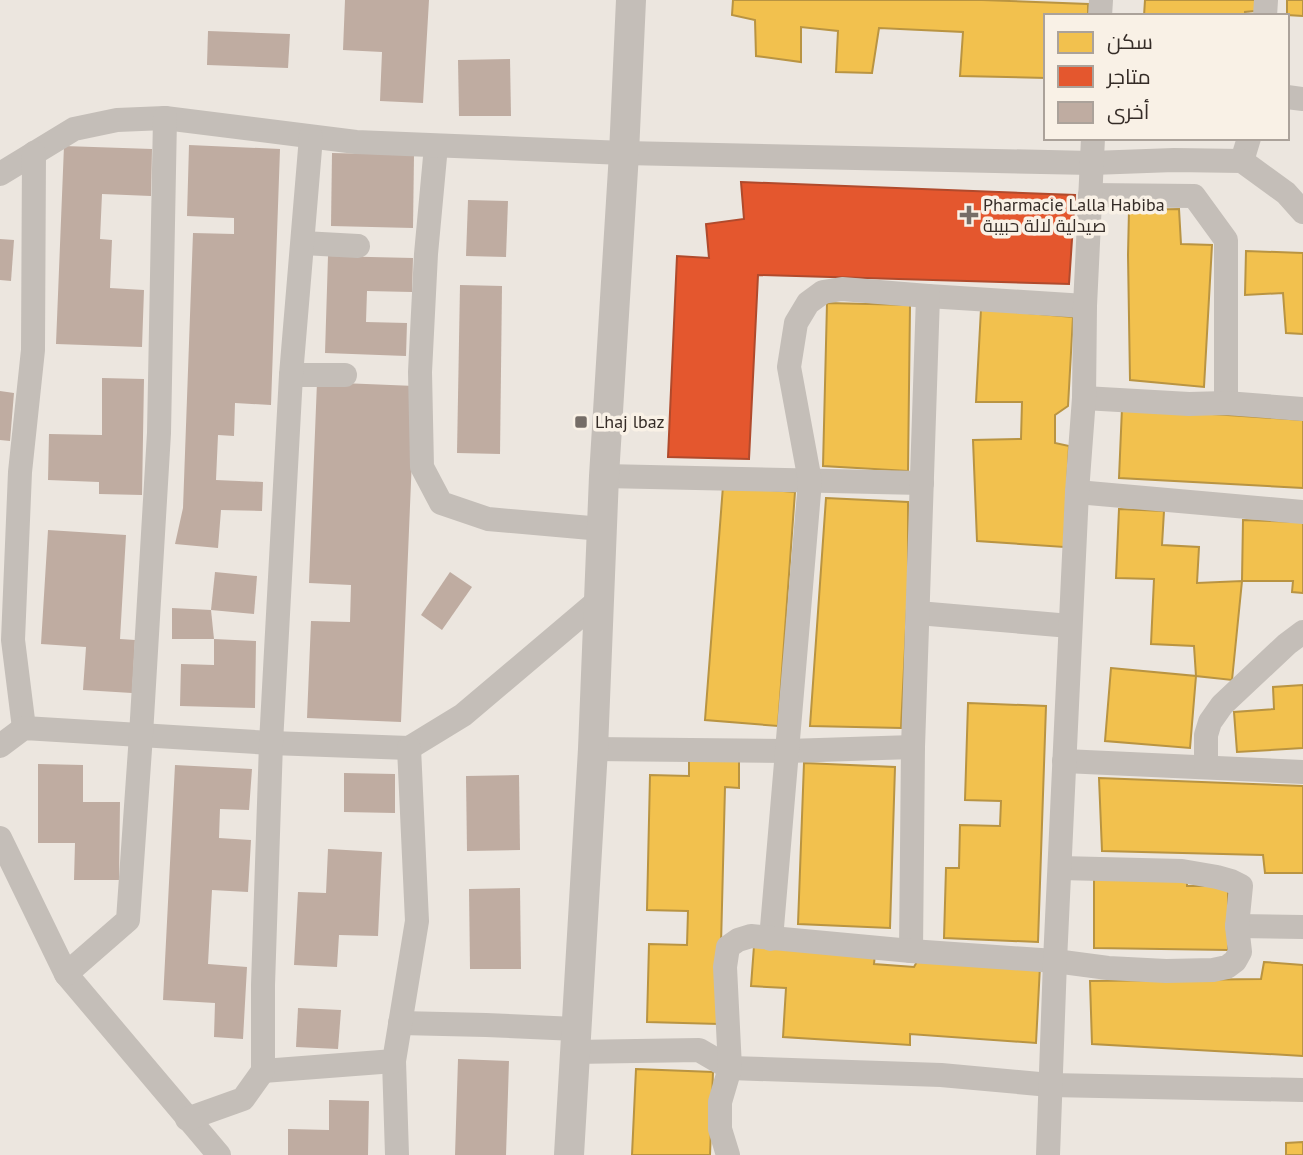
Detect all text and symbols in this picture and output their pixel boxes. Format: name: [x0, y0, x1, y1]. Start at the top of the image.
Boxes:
legend: [1044, 14, 1289, 140]
text: سكن: [1107, 28, 1153, 55]
text: متاجر: [1106, 63, 1151, 90]
text: أخرى: [1107, 98, 1149, 125]
place label: Pharmacie Lalla Habiba صيدلية لالة حبيبة: [983, 193, 1165, 237]
marker: Pharmacie Lalla Habiba صيدلية لالة حبيبة: [961, 207, 977, 223]
place label: Lhaj lbaz: [595, 410, 665, 433]
marker: Lhaj lbaz: [573, 414, 589, 430]

